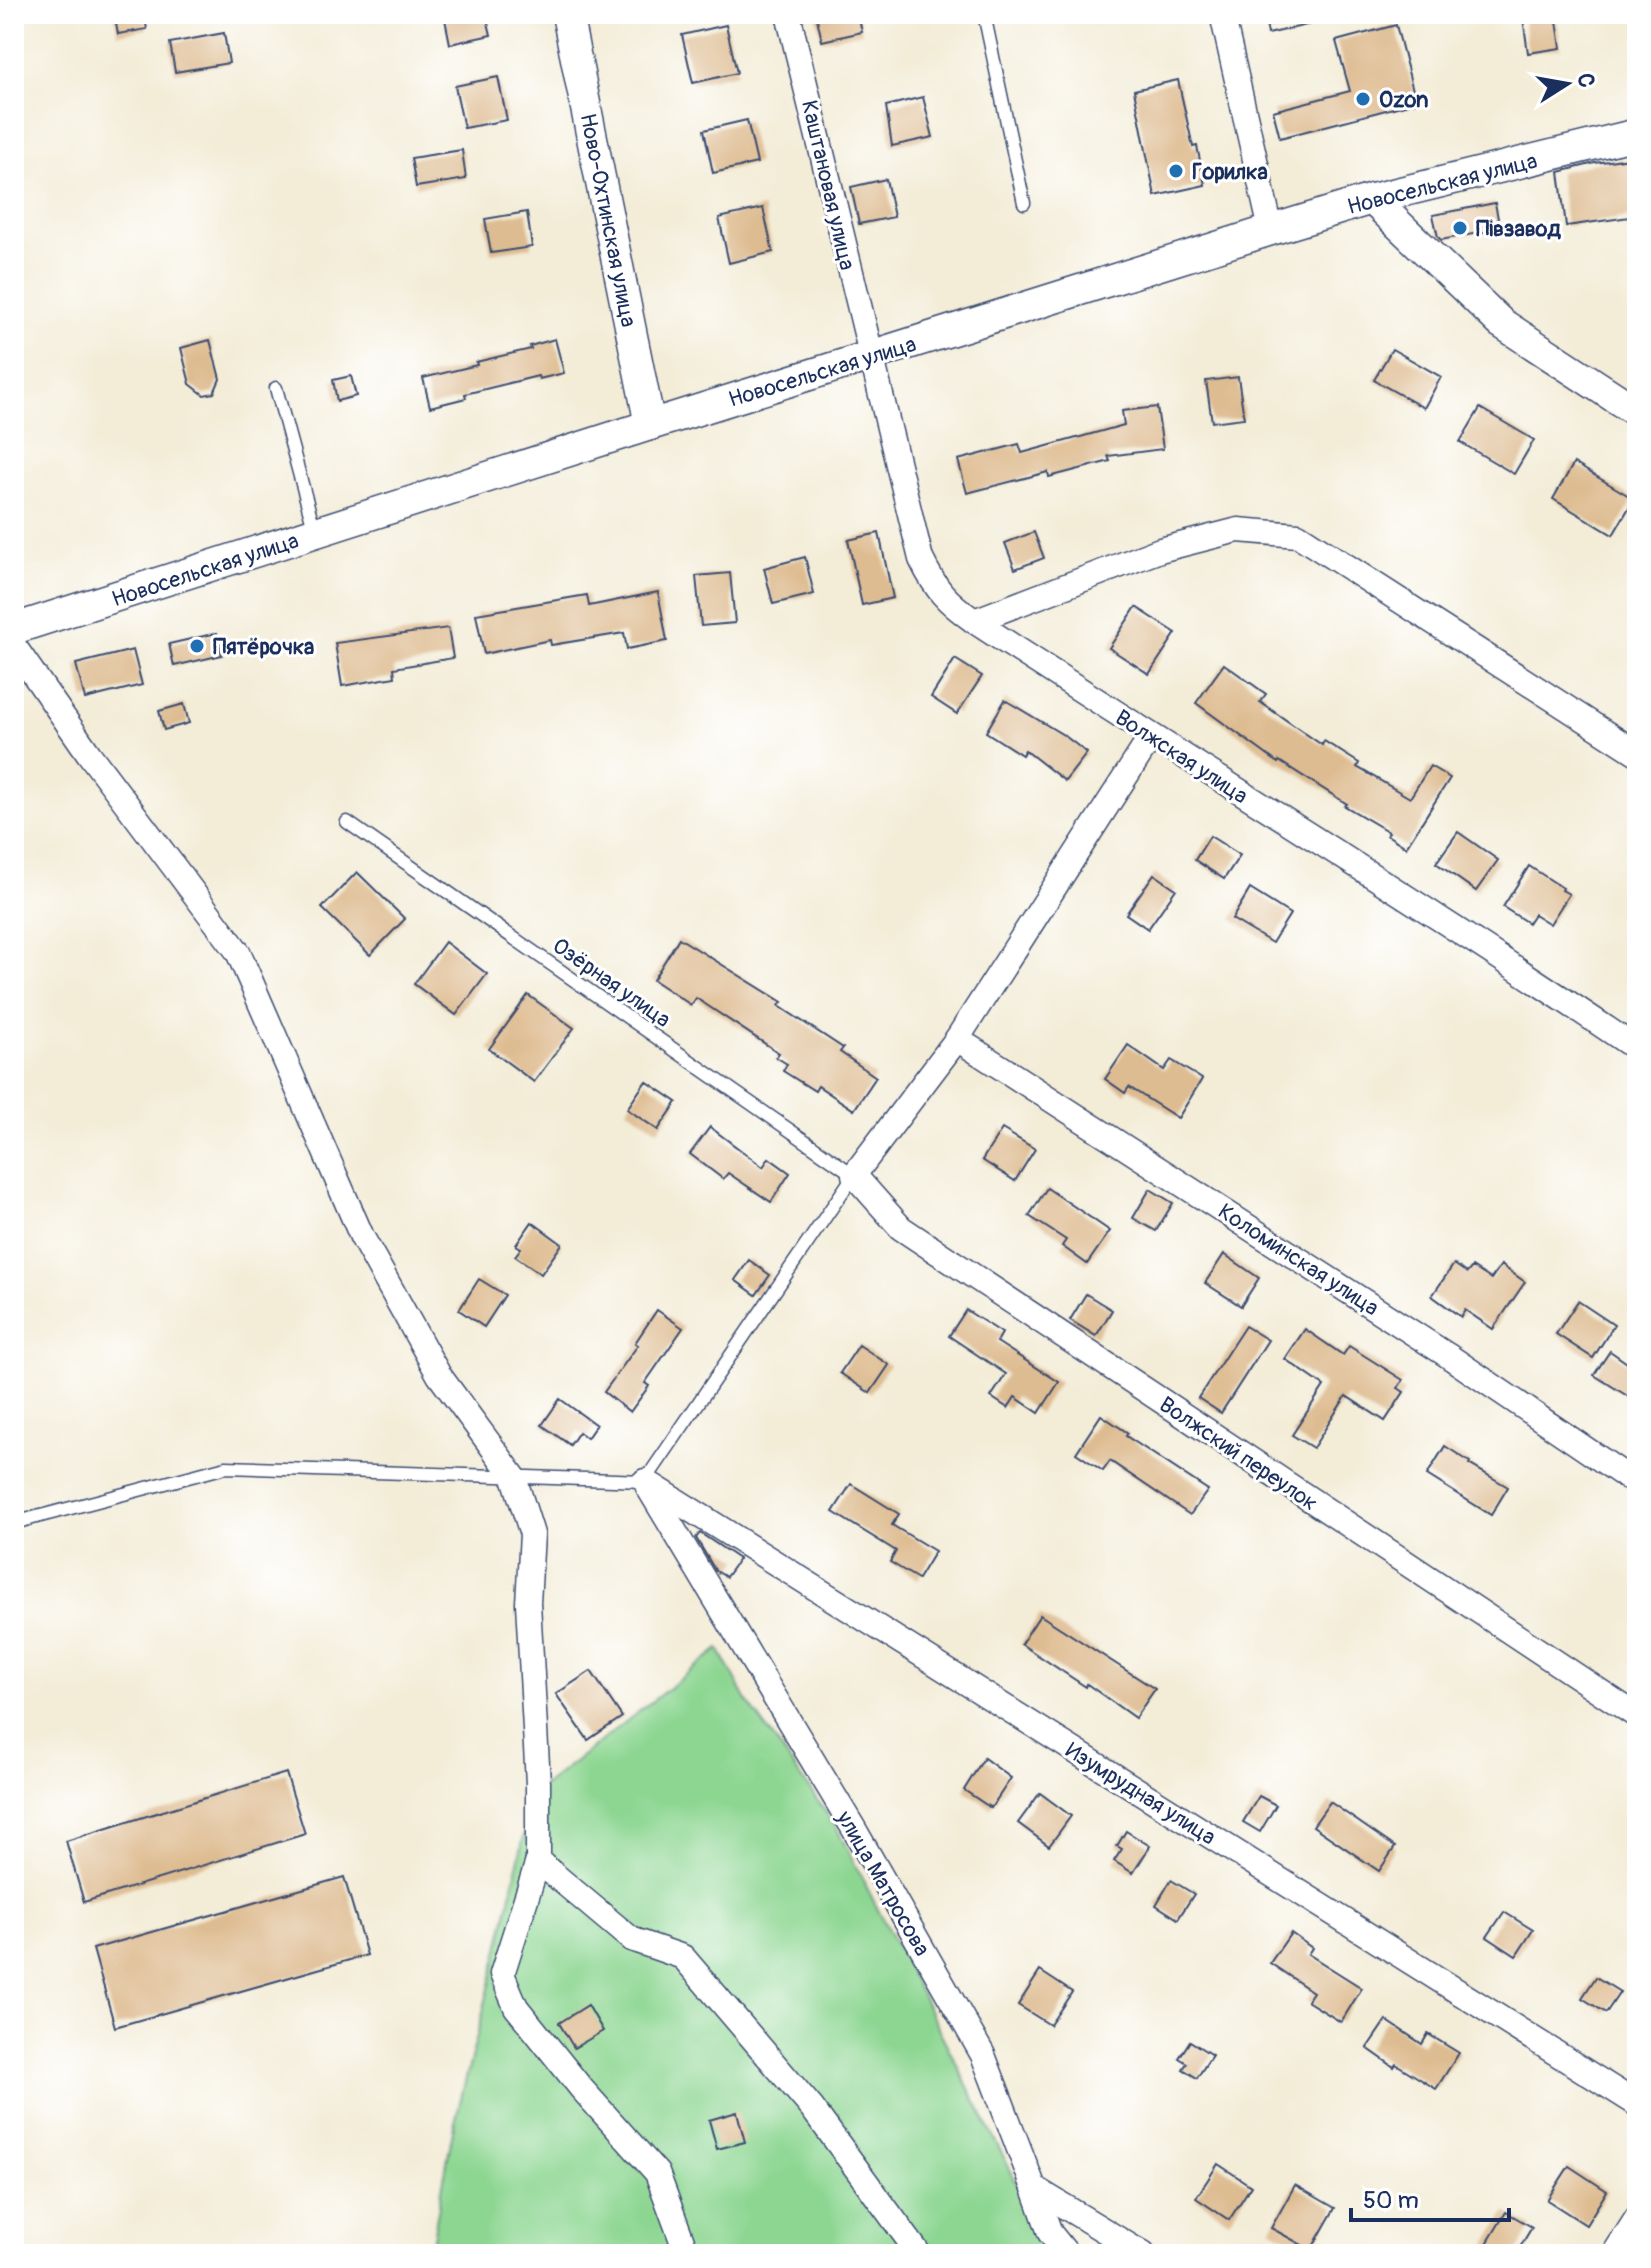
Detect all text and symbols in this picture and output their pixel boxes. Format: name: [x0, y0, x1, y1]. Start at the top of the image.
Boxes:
north arrow: [1527, 44, 1607, 124]
text: С: [1571, 71, 1601, 90]
place label: Ozon: [1379, 86, 1428, 114]
marker: Ozon: [1354, 90, 1372, 108]
street label: Каштановая улица: [795, 98, 861, 273]
street label: Ново-Охтинская улица: [574, 111, 642, 329]
street label: Новосельская улица: [1344, 147, 1540, 221]
place label: Горилка: [1192, 158, 1268, 186]
marker: Горилка: [1167, 162, 1185, 180]
place label: Пiвзавод: [1476, 215, 1561, 243]
marker: Пiвзавод: [1451, 219, 1469, 237]
street label: Новосельская улица: [725, 330, 920, 414]
street label: Новосельская улица: [108, 527, 302, 613]
place label: Пятёрочка: [213, 633, 314, 661]
marker: Пятёрочка: [188, 637, 206, 655]
street label: Волжская улица: [1110, 704, 1253, 810]
street label: Озёрная улица: [547, 932, 676, 1034]
street label: Коломинская улица: [1213, 1198, 1384, 1322]
street label: Волжский переулок: [1154, 1391, 1323, 1517]
street label: Изумрудная улица: [1060, 1736, 1221, 1851]
street label: улица Матросова: [830, 1805, 936, 1961]
scale bar: [1351, 2172, 1509, 2222]
text: 50 m: [1363, 2186, 1419, 2215]

